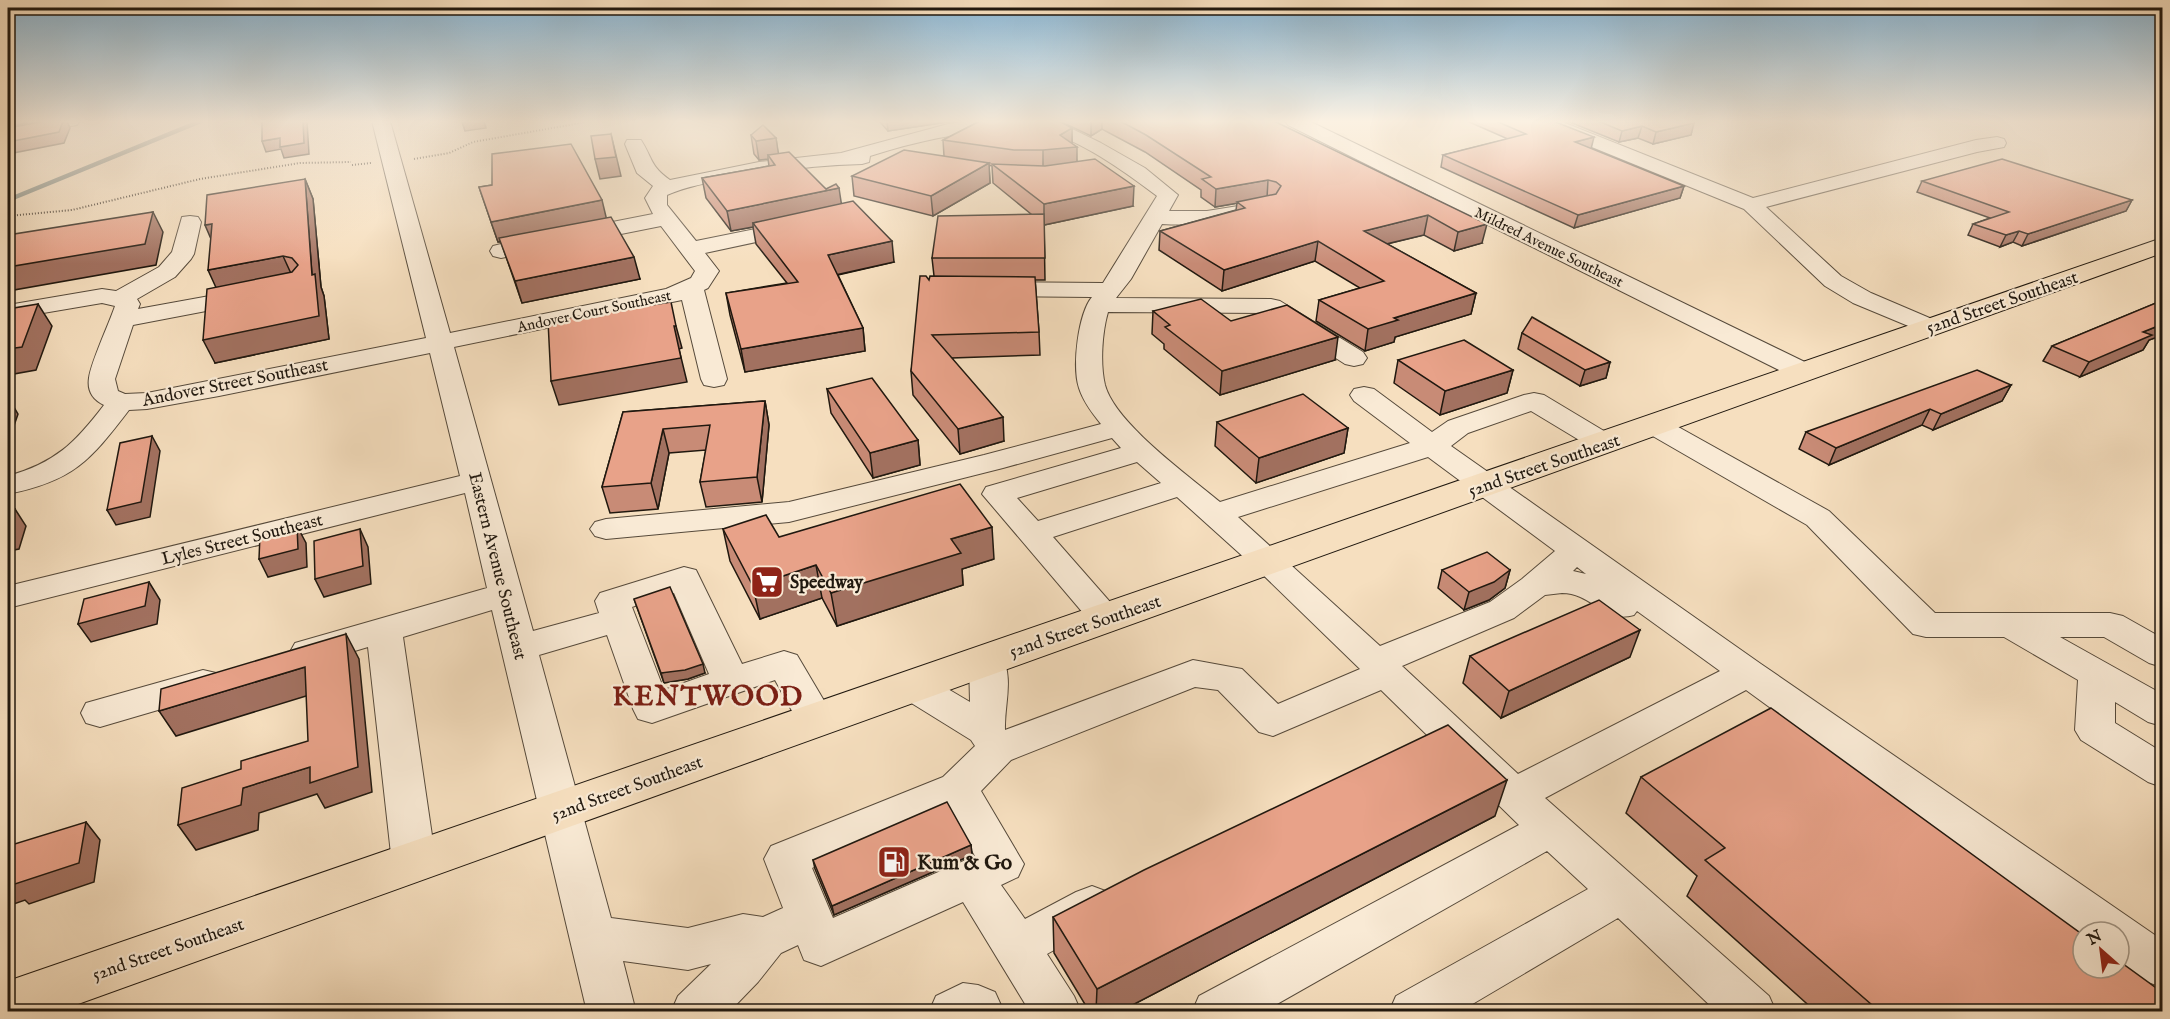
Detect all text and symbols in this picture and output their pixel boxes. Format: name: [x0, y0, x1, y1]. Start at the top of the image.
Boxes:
street label: Mildred Avenue Southeast: [1471, 203, 1626, 292]
street label: 52nd Street Southeast: [1924, 267, 2081, 340]
street label: Andover Court Southeast: [514, 286, 673, 337]
street label: Andover Street Southeast: [140, 354, 330, 413]
street label: 52nd Street Southeast: [1466, 430, 1623, 503]
street label: Eastern Avenue Southeast: [462, 470, 531, 663]
street label: Lyles Street Southeast: [159, 509, 325, 572]
supermarket icon: Speedway: [749, 564, 785, 600]
place label: Speedway: [790, 572, 864, 595]
street label: 52nd Street Southeast: [1007, 591, 1164, 664]
district label: KENTWOOD: [612, 680, 804, 715]
street label: 52nd Street Southeast: [549, 751, 706, 827]
fuel station icon: Kum & Go: [876, 844, 912, 880]
place label: Kum & Go: [917, 850, 1013, 877]
street label: 52nd Street Southeast: [90, 914, 247, 987]
north arrow: [2071, 920, 2131, 980]
text: N: [2083, 926, 2106, 951]

